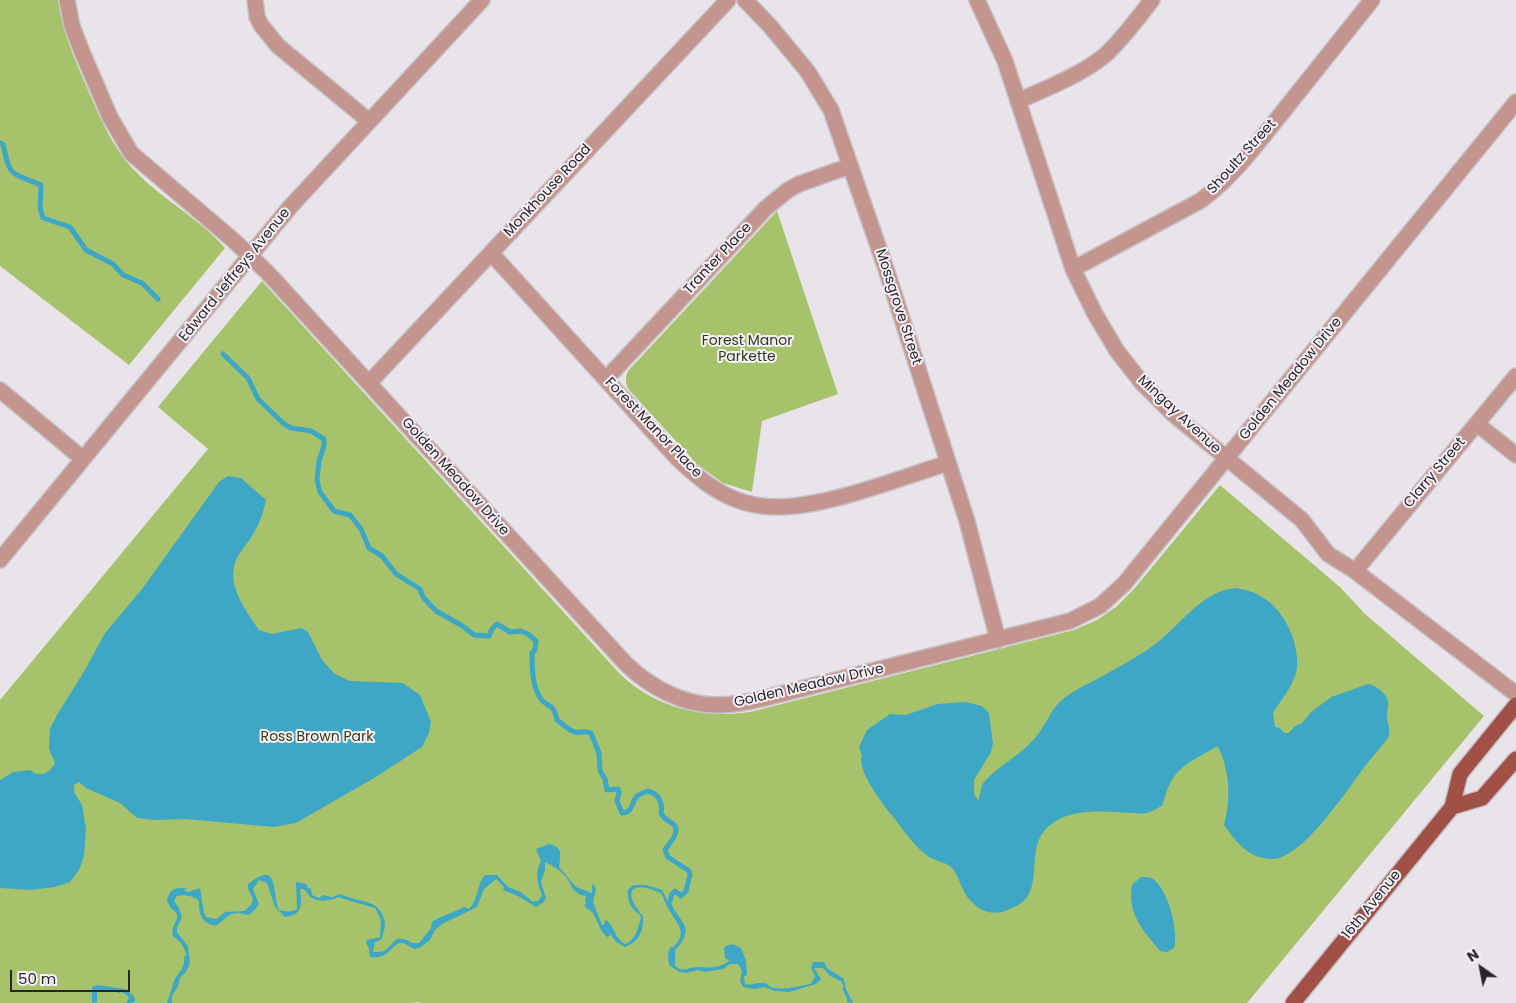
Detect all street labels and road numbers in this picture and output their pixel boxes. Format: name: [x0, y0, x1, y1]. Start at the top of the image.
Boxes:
street label: Shoultz Street: [1204, 116, 1280, 198]
street label: Monkhouse Road: [501, 141, 595, 241]
street label: Edward Jeffreys Avenue: [176, 205, 294, 345]
street label: Tranter Place: [680, 220, 756, 298]
street label: Mossgrove Street: [871, 247, 925, 367]
street label: Golden Meadow Drive: [1236, 314, 1346, 444]
street label: Mingay Avenue: [1134, 372, 1224, 458]
street label: Forest Manor Place: [601, 374, 705, 482]
street label: Golden Meadow Drive: [398, 415, 512, 539]
street label: Clarry Street: [1401, 434, 1469, 512]
street label: Golden Meadow Drive: [733, 661, 885, 711]
street label: 16th Avenue: [1339, 867, 1405, 943]

